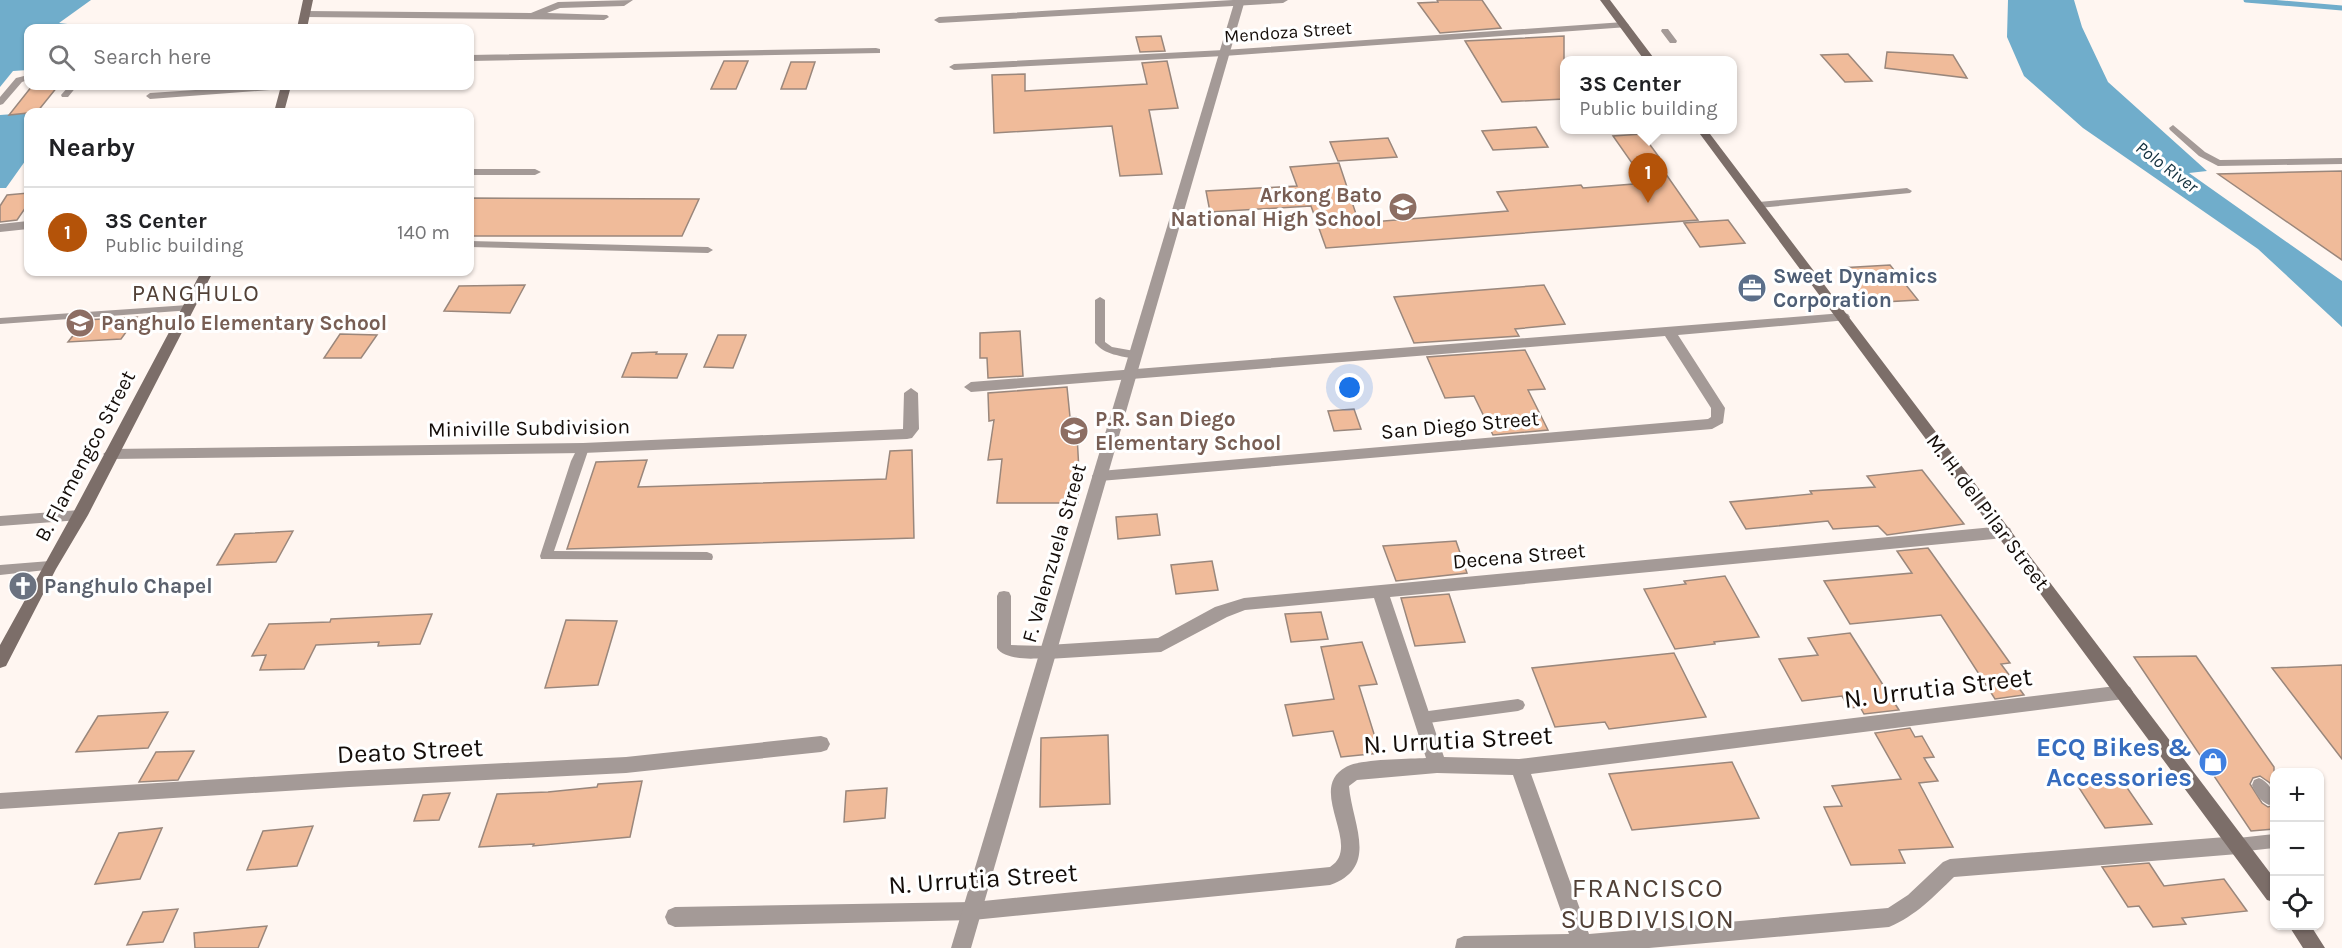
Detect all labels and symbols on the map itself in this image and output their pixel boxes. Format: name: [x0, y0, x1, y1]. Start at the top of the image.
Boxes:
street label: Mendoza Street: [1223, 17, 1353, 47]
water label: Polo River: [2131, 136, 2203, 198]
pin: 1: [1628, 154, 1668, 203]
place label: Arkong Bato National High School: [1170, 183, 1382, 231]
school or university icon: Arkong Bato National High School: [1387, 191, 1419, 223]
place label: Sweet Dynamics Corporation: [1773, 264, 1938, 312]
office icon: Sweet Dynamics Corporation: [1736, 272, 1768, 304]
district label: PANGHULO: [132, 279, 260, 307]
school or university icon: Panghulo Elementary School: [64, 307, 96, 339]
place label: Panghulo Elementary School: [101, 311, 387, 335]
street label: B. Flamengco Street: [30, 366, 140, 546]
your location: [1335, 373, 1364, 402]
street label: San Diego Street: [1380, 406, 1540, 444]
place label: P.R. San Diego Elementary School: [1095, 407, 1281, 455]
street label: Miniville Subdivision: [428, 414, 630, 442]
school or university icon: P.R. San Diego Elementary School: [1058, 415, 1090, 447]
street label: M. H. del Pilar Street: [1922, 429, 2054, 595]
street label: F. Valenzuela Street: [1017, 461, 1091, 645]
street label: Decena Street: [1452, 538, 1586, 574]
church icon: Panghulo Chapel: [7, 570, 39, 602]
place label: Panghulo Chapel: [44, 574, 213, 598]
street label: N. Urrutia Street: [1842, 661, 2034, 715]
street label: N. Urrutia Street: [1363, 720, 1554, 760]
street label: Deato Street: [336, 732, 484, 770]
place label: ECQ Bikes & Accessories: [2036, 732, 2192, 793]
shop icon: ECQ Bikes & Accessories: [2197, 746, 2229, 778]
street label: N. Urrutia Street: [887, 857, 1079, 901]
district label: FRANCISCO SUBDIVISION: [1560, 872, 1736, 935]

